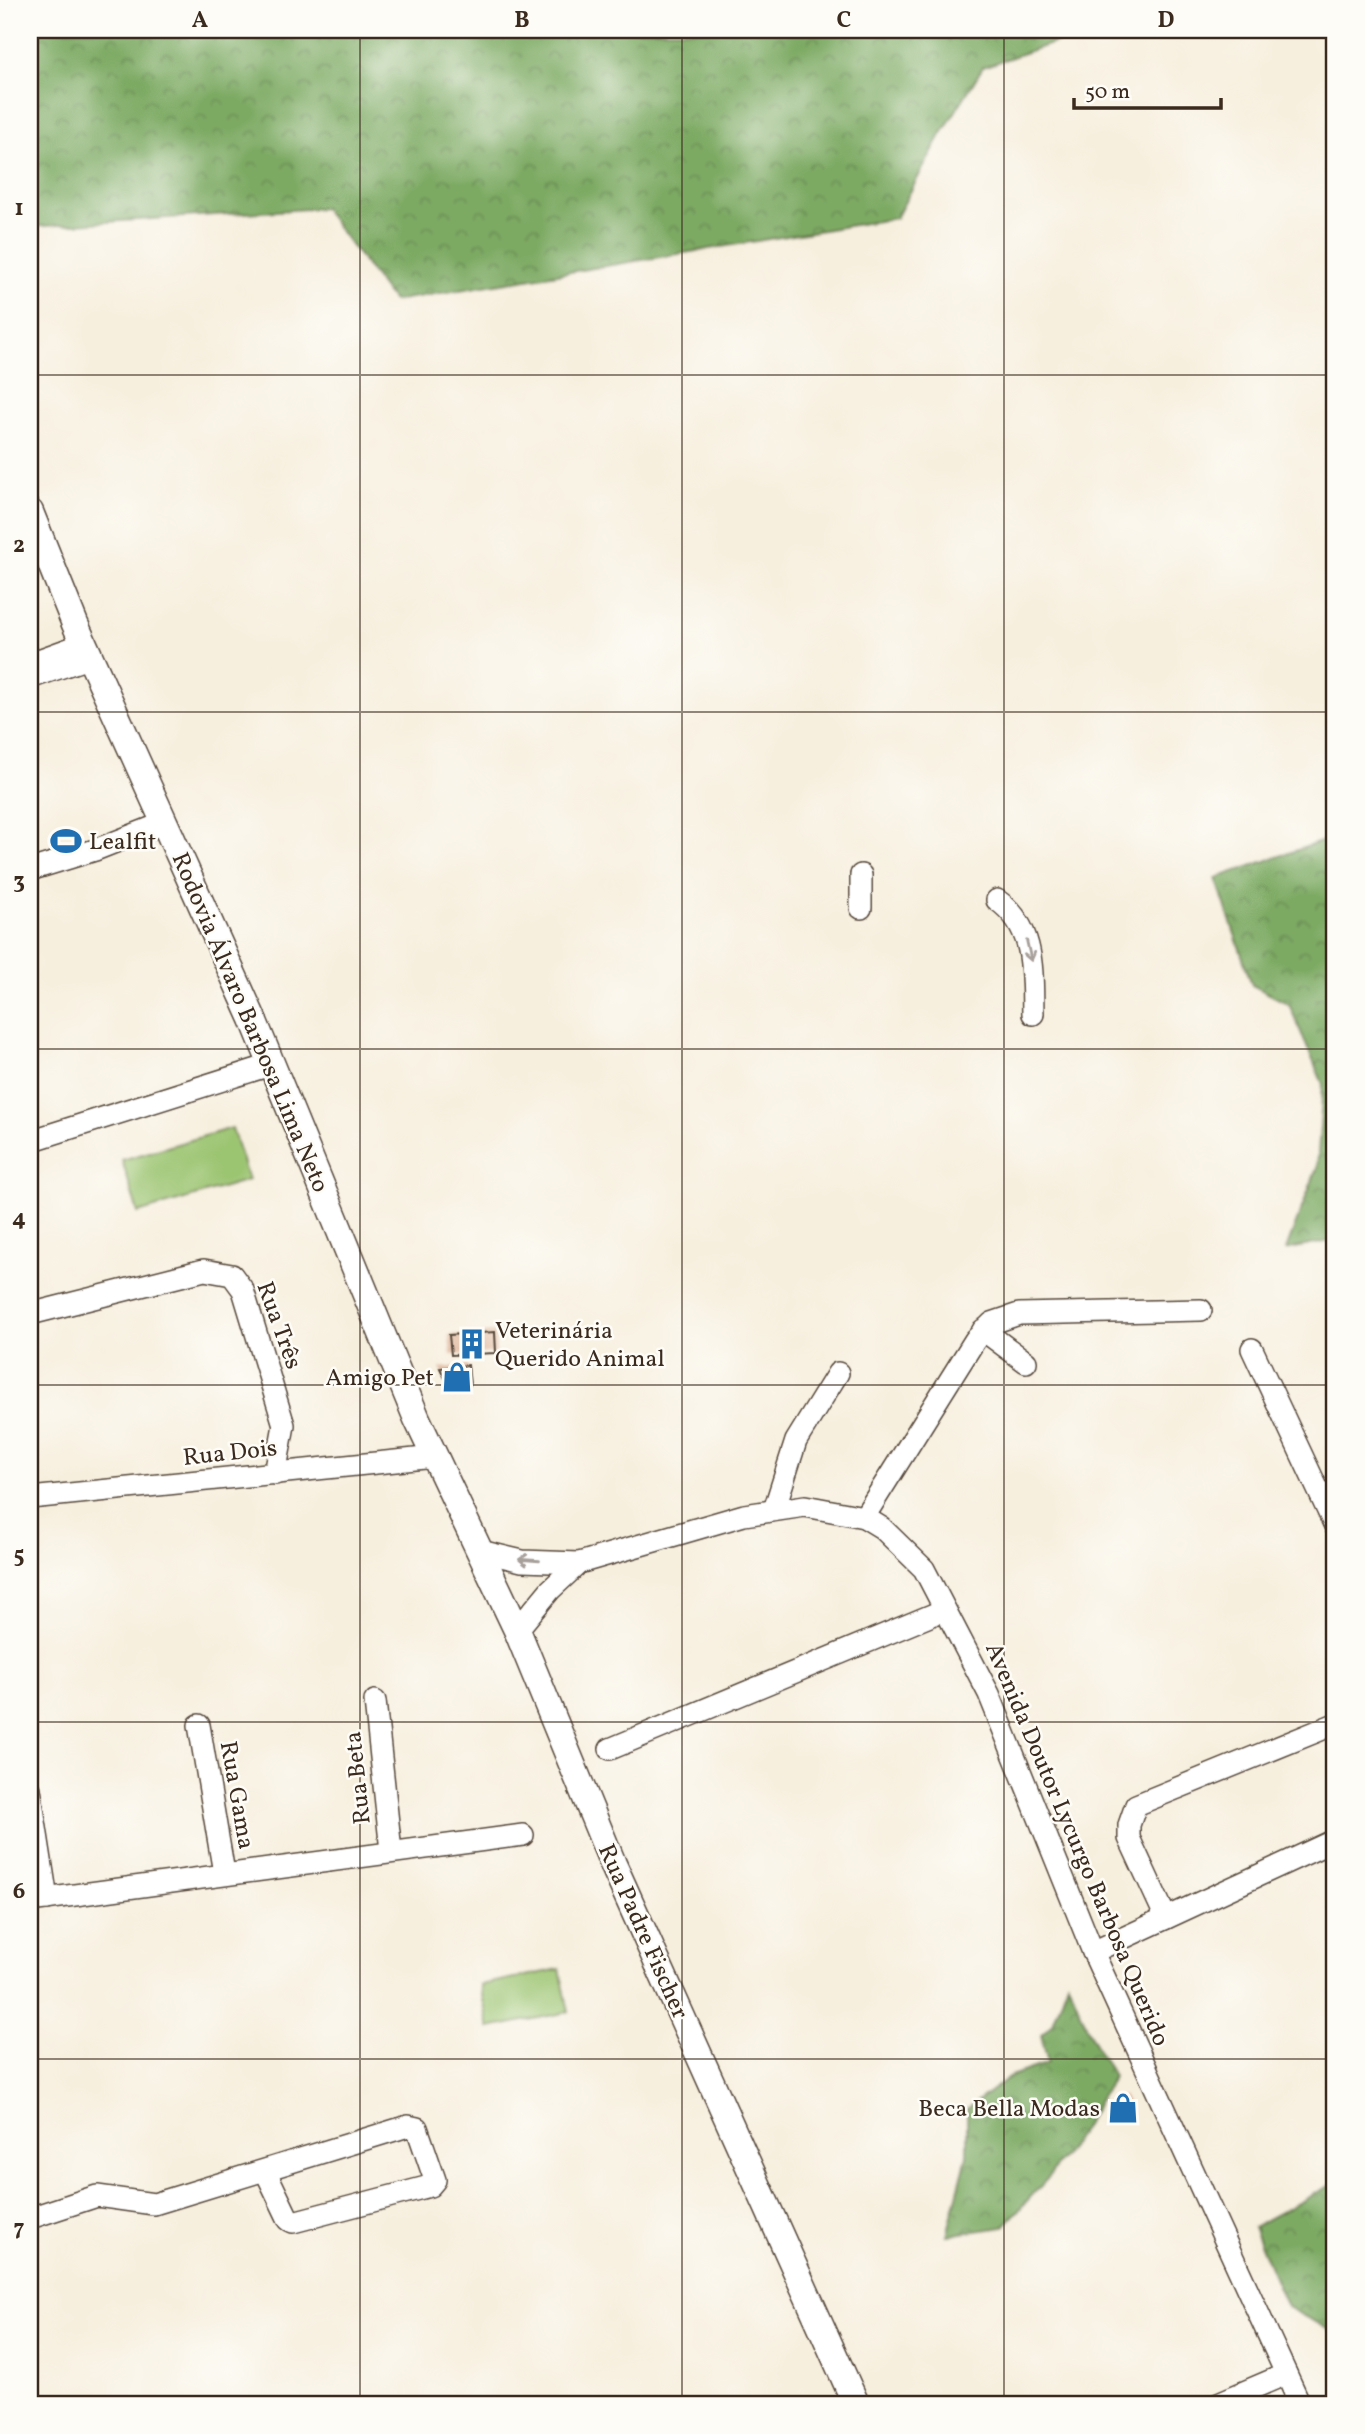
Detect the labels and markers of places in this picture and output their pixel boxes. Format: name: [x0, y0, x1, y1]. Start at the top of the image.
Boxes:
sports icon: Lealfit: [49, 824, 83, 858]
place label: Lealfit: [89, 826, 156, 860]
place label: Veterinária Querido Animal: [495, 1315, 665, 1377]
building icon: Veterinária Querido Animal: [455, 1327, 489, 1361]
shop icon: Amigo Pet: [440, 1360, 474, 1394]
place label: Amigo Pet: [326, 1362, 434, 1396]
shop icon: Beca Bella Modas: [1106, 2091, 1140, 2125]
place label: Beca Bella Modas: [918, 2093, 1100, 2127]

